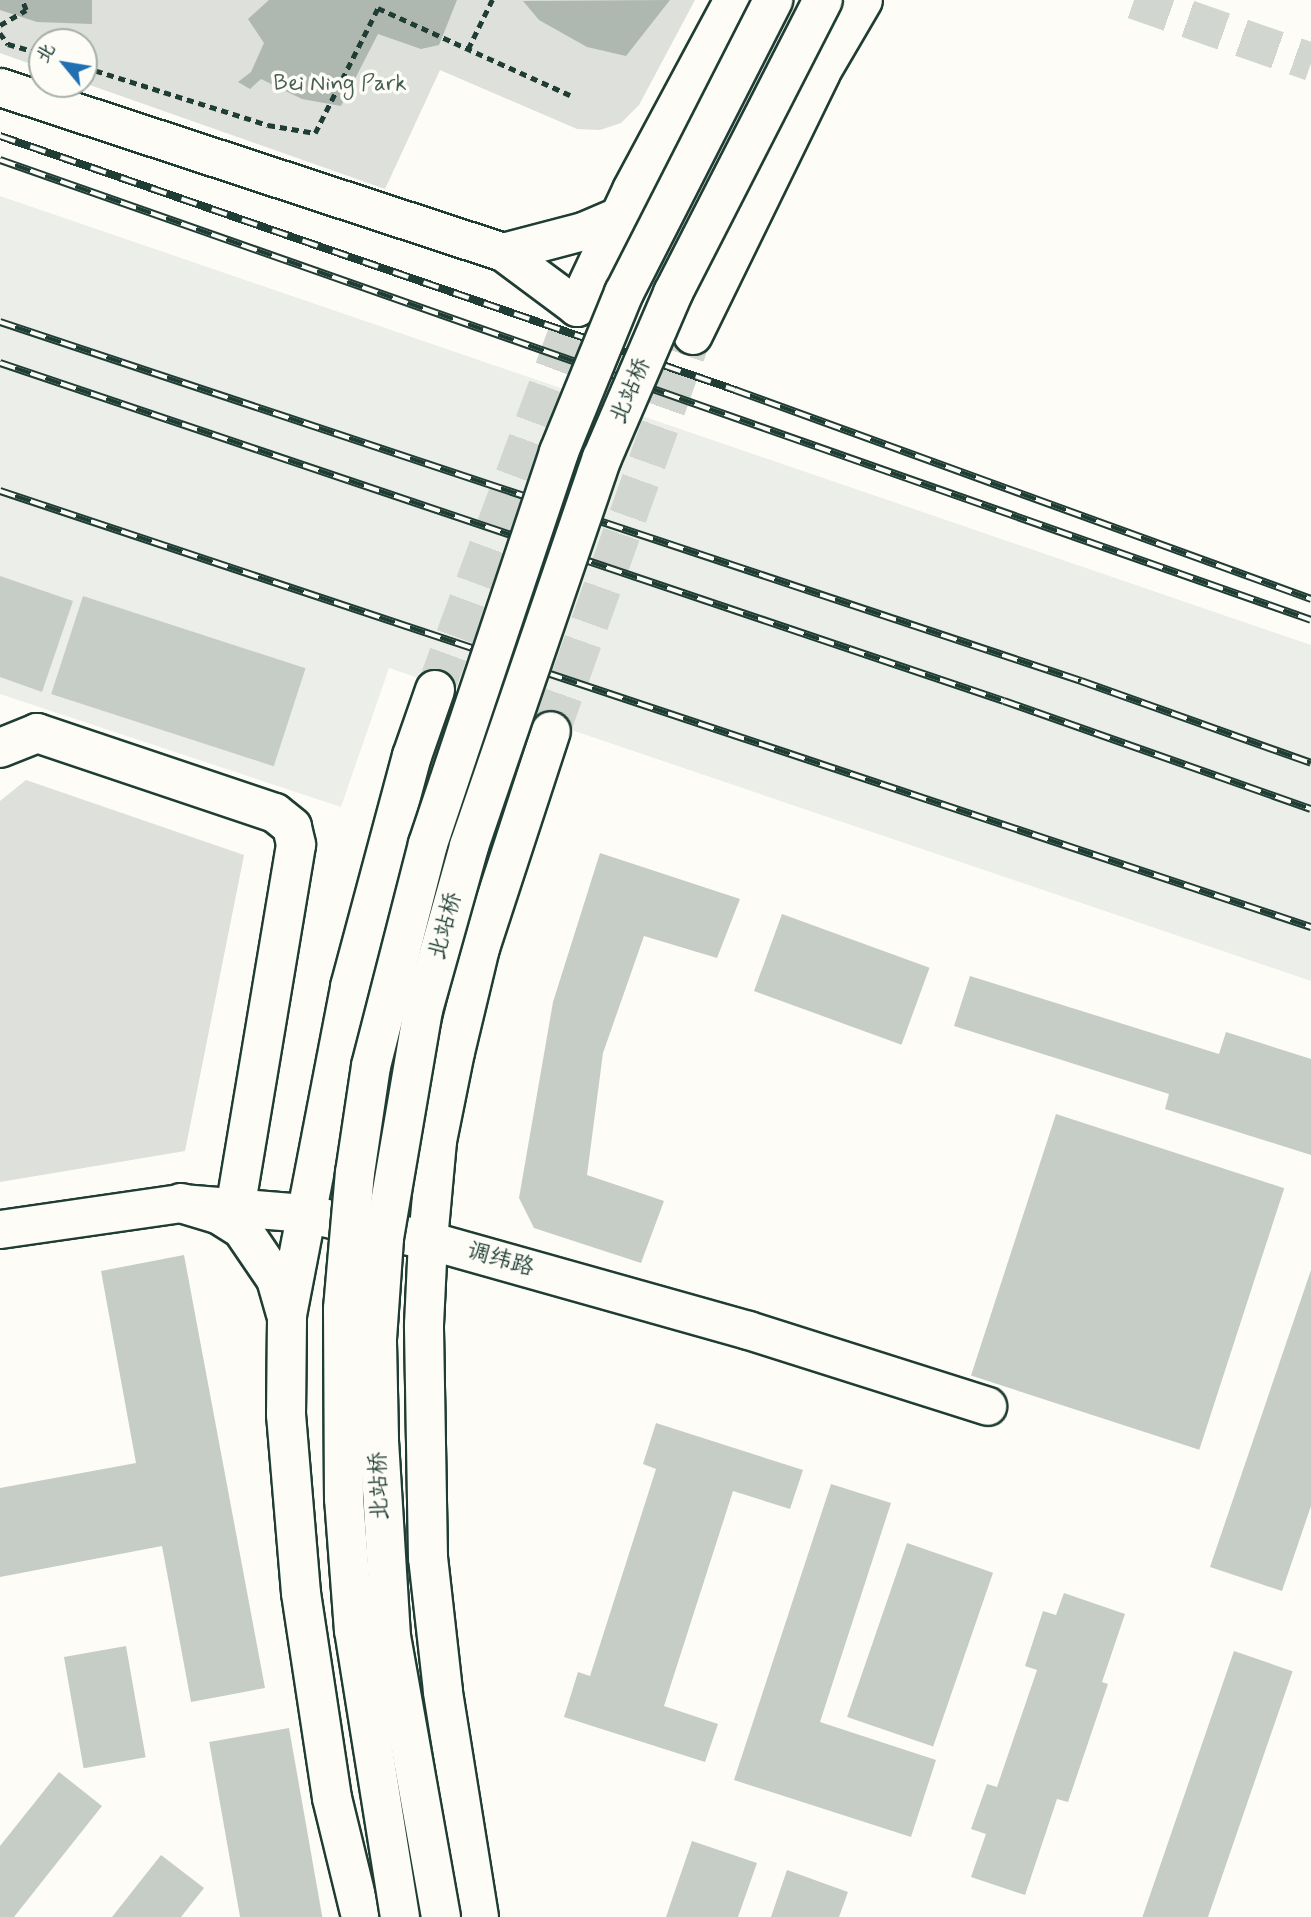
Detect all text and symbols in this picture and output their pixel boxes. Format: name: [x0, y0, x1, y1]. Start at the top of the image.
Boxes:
north arrow: [28, 28, 98, 98]
text: 北: [31, 39, 62, 68]
park label: Bei Ning Park: [273, 70, 407, 98]
street label: 北站桥: [605, 354, 657, 428]
street label: 北站桥: [424, 889, 468, 963]
street label: 调纬路: [463, 1237, 537, 1283]
street label: 北站桥: [365, 1451, 395, 1521]

